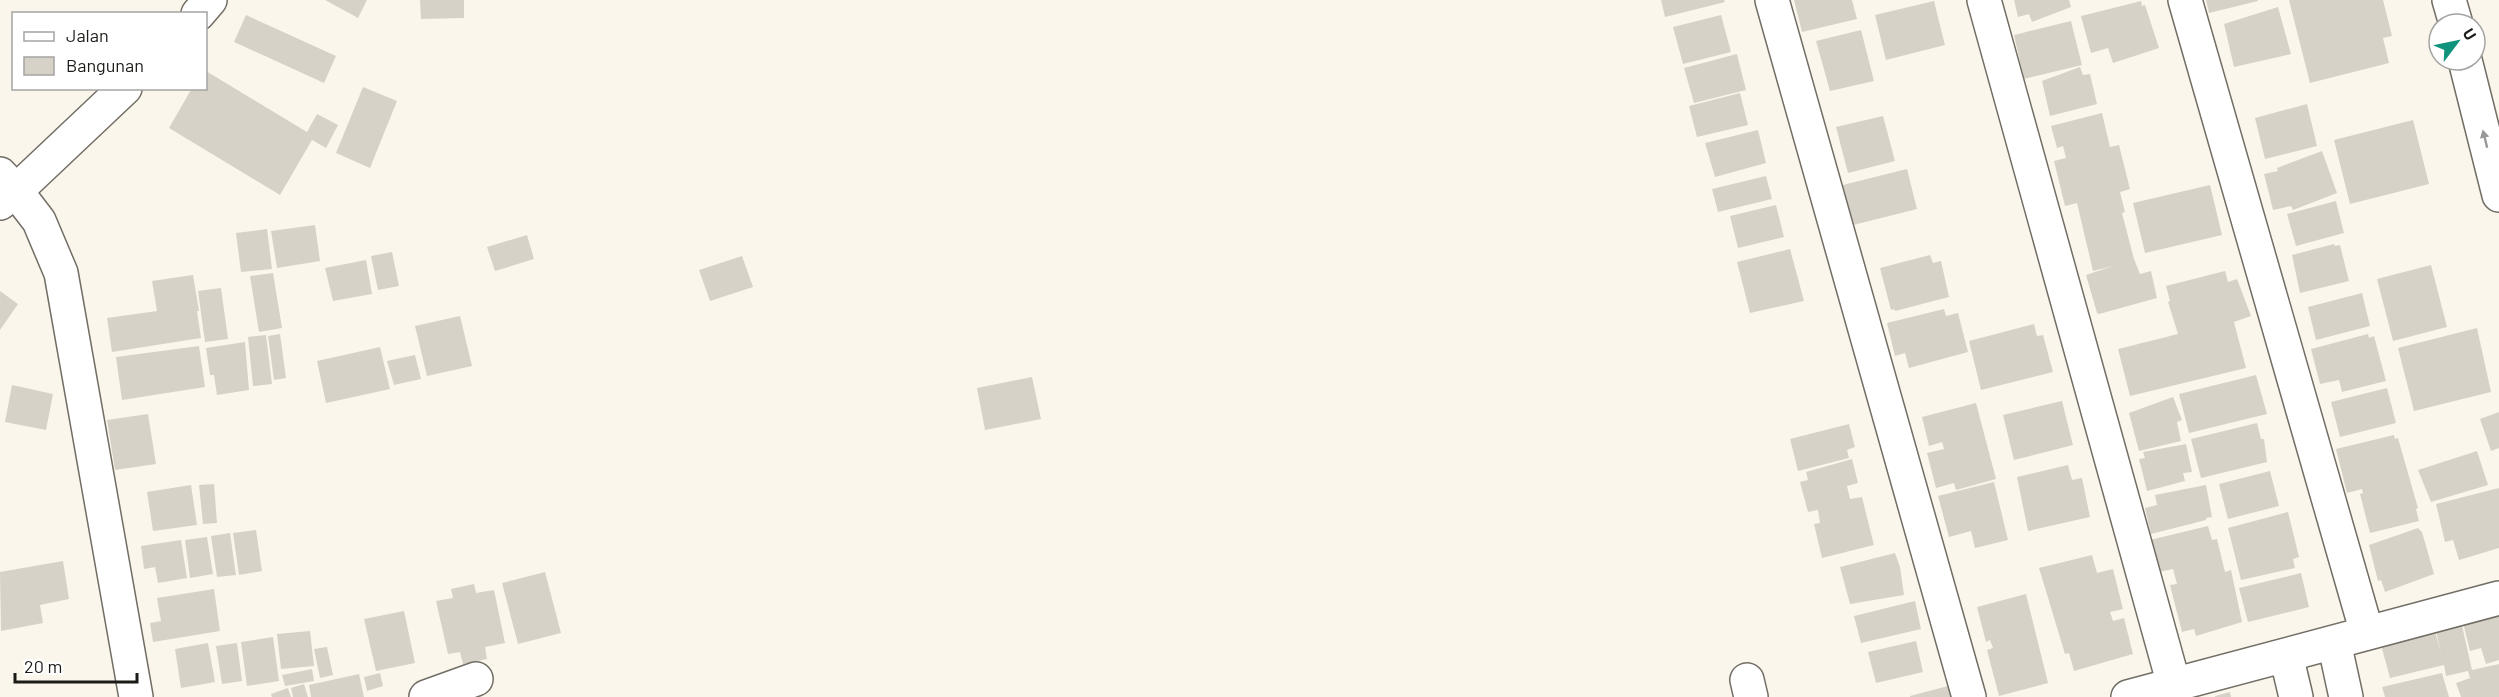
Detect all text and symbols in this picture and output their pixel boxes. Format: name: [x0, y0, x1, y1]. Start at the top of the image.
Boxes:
legend: [12, 12, 207, 90]
north arrow: [2427, 12, 2487, 72]
text: Jalan: [66, 24, 109, 46]
text: U: [2459, 24, 2481, 43]
text: Bangunan: [66, 54, 144, 76]
one-way arrow: [2479, 129, 2489, 148]
scale bar: [15, 646, 136, 684]
text: 20 m: [24, 655, 62, 677]

